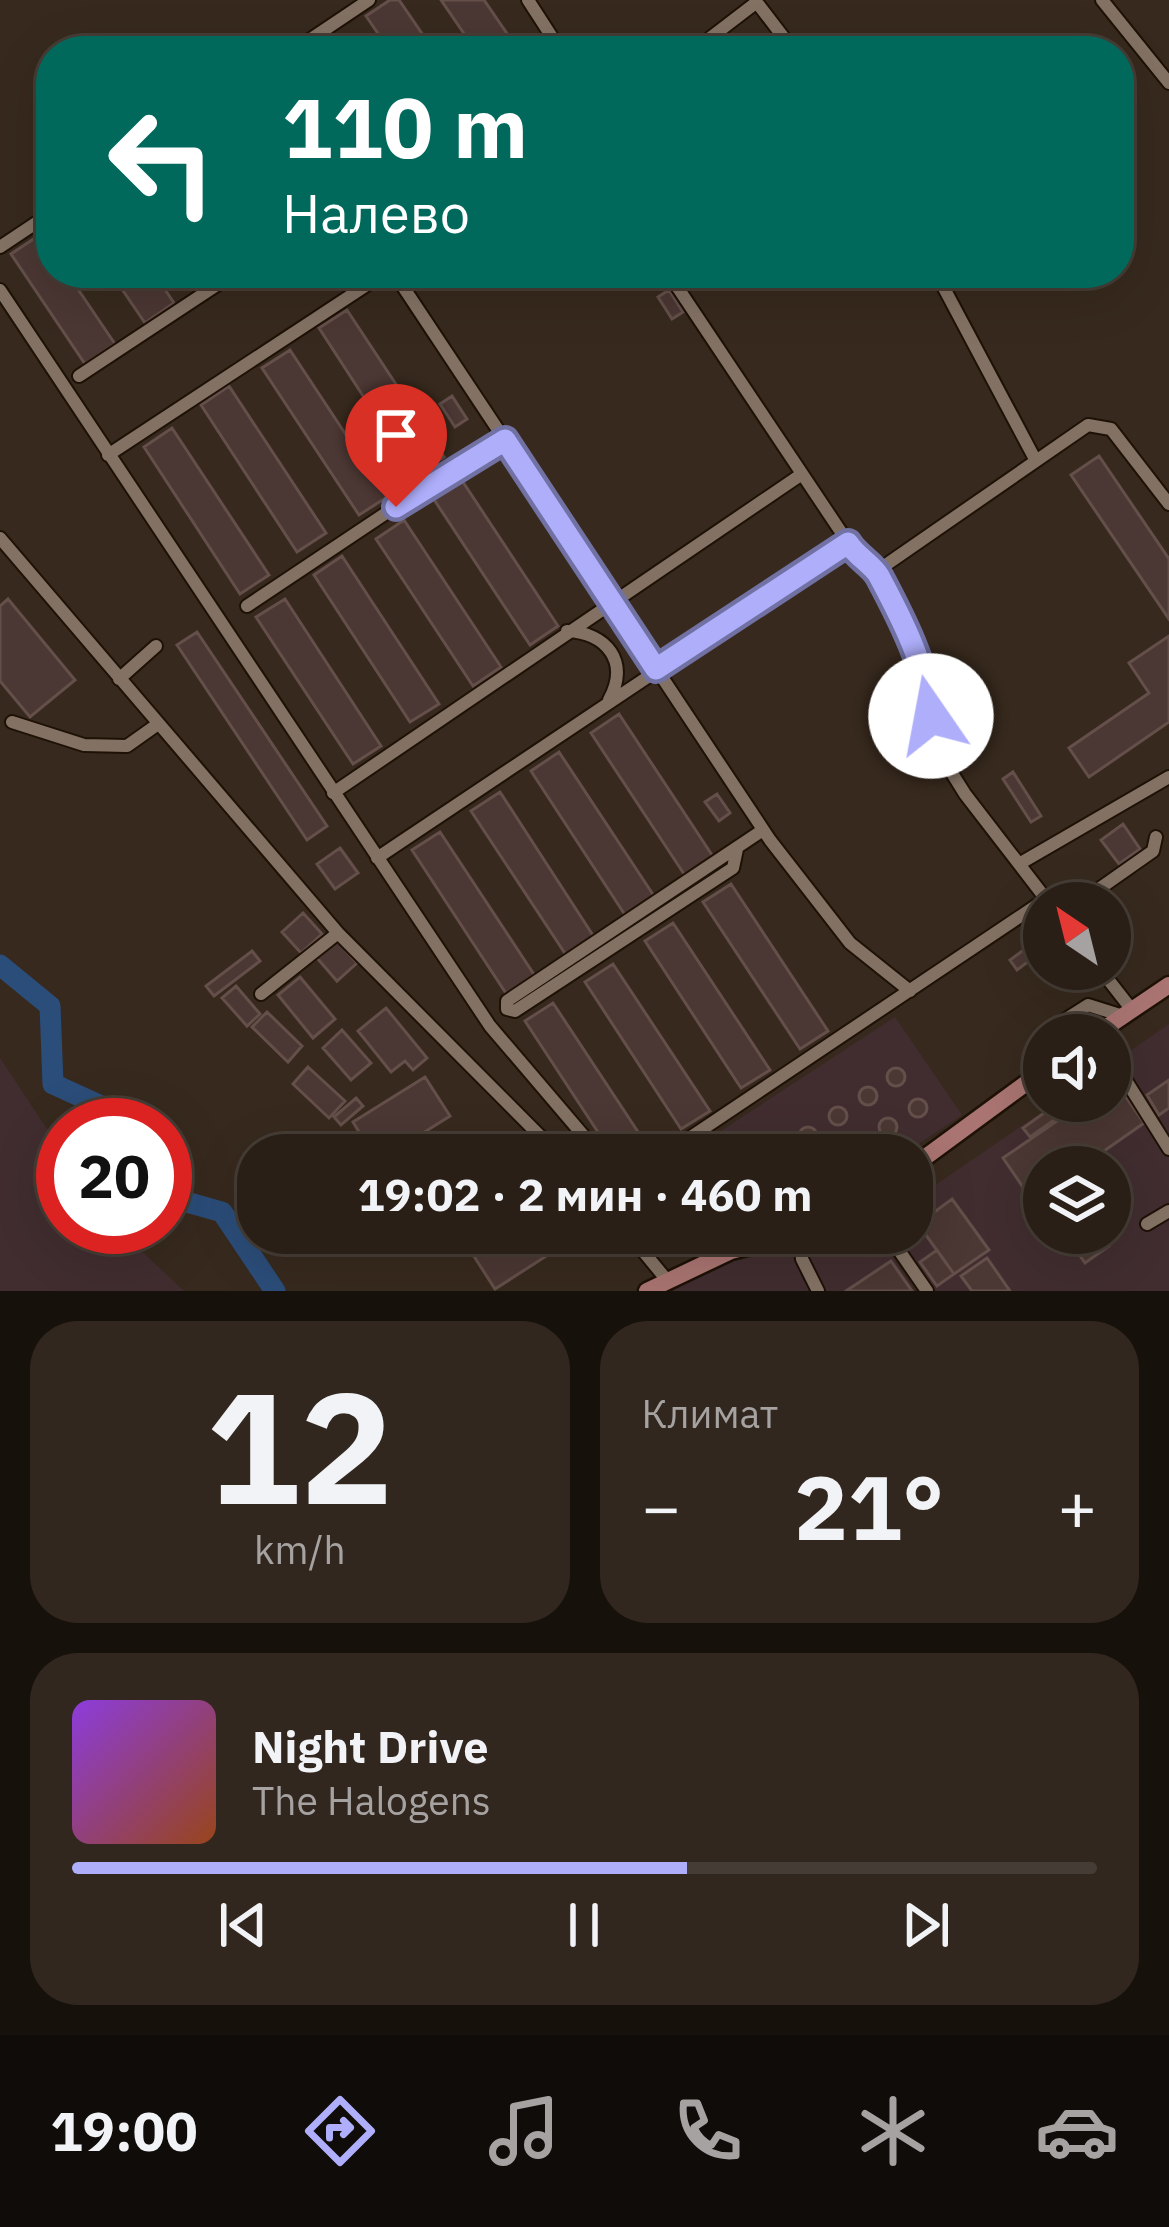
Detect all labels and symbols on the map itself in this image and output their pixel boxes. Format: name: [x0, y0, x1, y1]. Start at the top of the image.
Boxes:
pin: [345, 384, 447, 507]
position arrow: [868, 653, 994, 779]
north arrow: [1023, 882, 1131, 990]
speed limit sign: 20: [36, 1098, 192, 1254]

